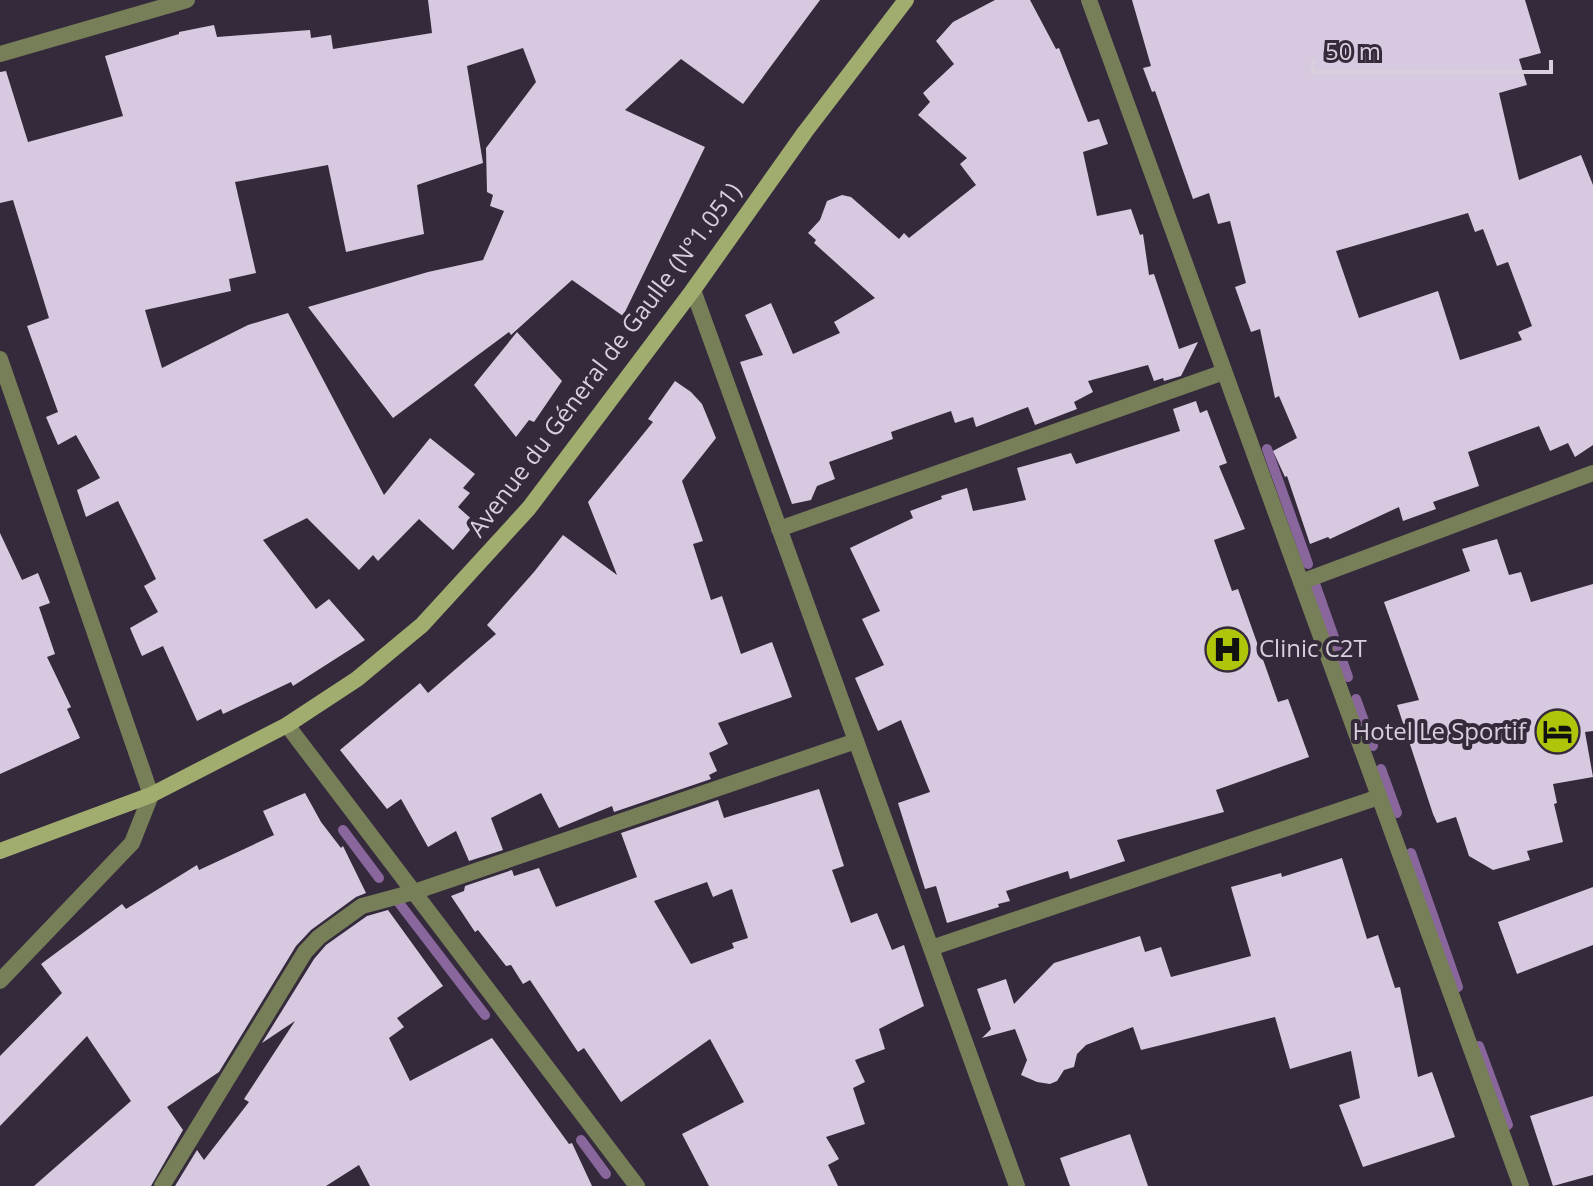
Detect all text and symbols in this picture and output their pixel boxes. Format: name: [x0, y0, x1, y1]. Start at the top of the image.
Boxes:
scale bar: [1313, 24, 1551, 74]
text: 50 m: [1325, 34, 1381, 67]
street label: Avenue du Géneral de Gaulle (N°1.051): [460, 175, 748, 543]
hospital icon: Clinic C2T: [1204, 625, 1252, 673]
place label: Clinic C2T: [1259, 631, 1367, 664]
hotel icon: Hotel Le Sportif: [1533, 708, 1581, 756]
place label: Hotel Le Sportif: [1353, 714, 1528, 747]

